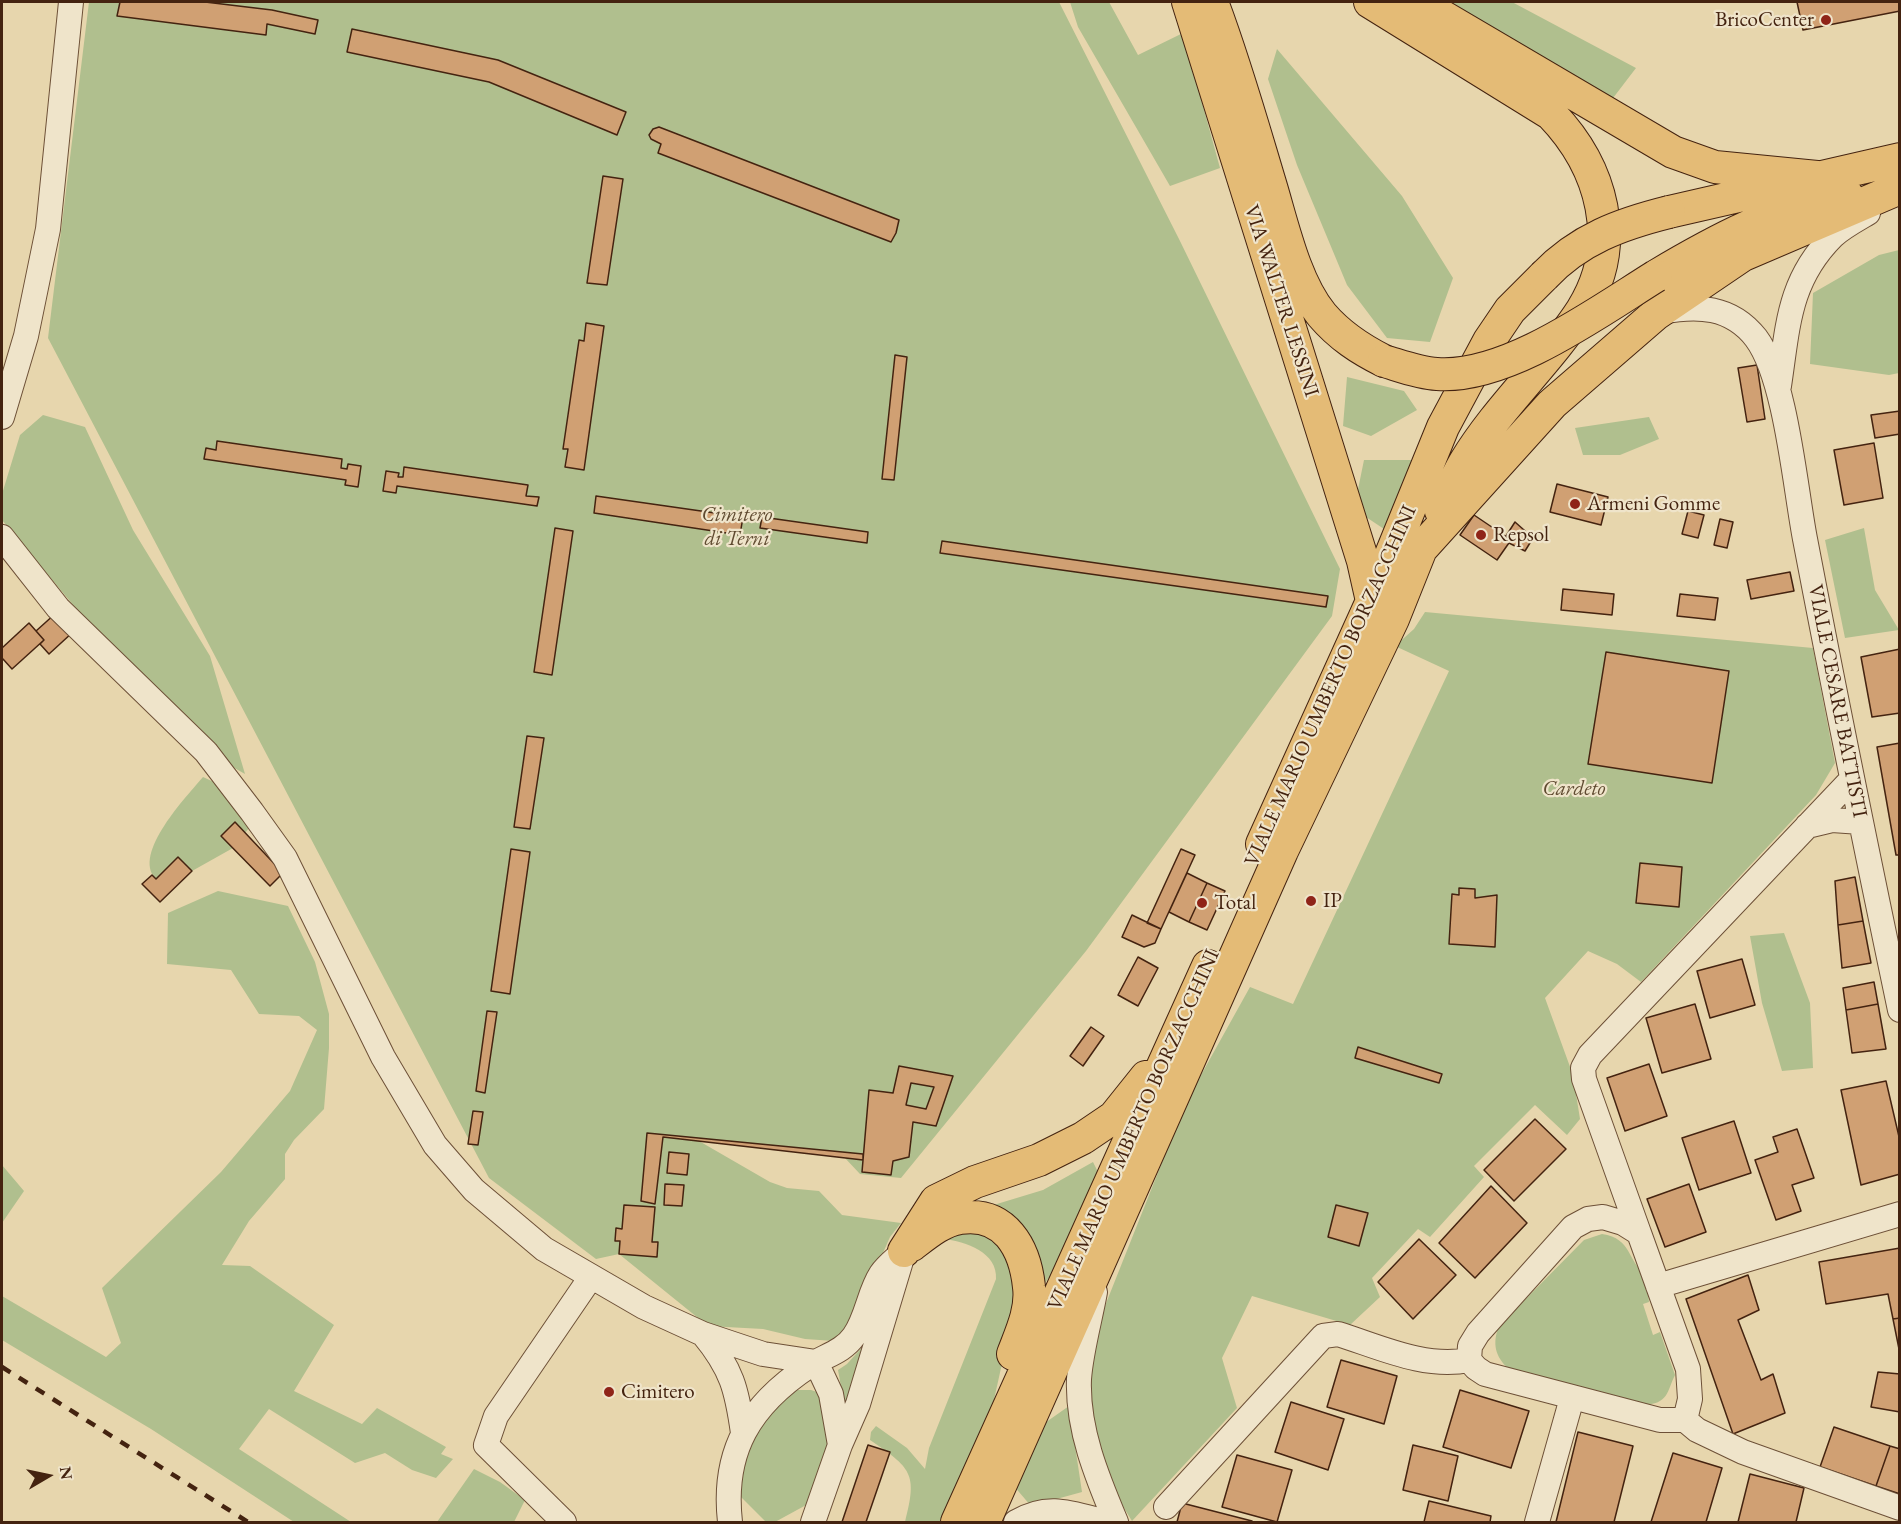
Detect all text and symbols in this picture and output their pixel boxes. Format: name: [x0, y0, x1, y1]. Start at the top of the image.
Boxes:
place label: BricoCenter: [1715, 7, 1814, 33]
marker: BricoCenter: [1819, 13, 1833, 27]
street label: VIA WALTER LESSINI: [1238, 202, 1324, 400]
place label: Armeni Gomme: [1587, 491, 1720, 517]
marker: Armeni Gomme: [1568, 497, 1582, 511]
street label: VIALE MARIO UMBERTO BORZACCHINI: [1240, 501, 1422, 871]
park label: Cimitero di Terni: [701, 502, 773, 552]
place label: Repsol: [1493, 522, 1549, 548]
marker: Repsol: [1474, 528, 1488, 542]
street label: VIALE CESARE BATTISTI: [1802, 582, 1872, 820]
park label: Cardeto: [1542, 776, 1606, 802]
place label: IP: [1323, 888, 1342, 914]
place label: Total: [1214, 890, 1256, 916]
marker: IP: [1304, 894, 1318, 908]
marker: Total: [1195, 896, 1209, 910]
street label: VIALE MARIO UMBERTO BORZACCHINI: [1043, 945, 1225, 1315]
place label: Cimitero: [621, 1379, 695, 1405]
marker: Cimitero: [602, 1385, 616, 1399]
north arrow: [18, 1446, 78, 1506]
text: N: [55, 1465, 78, 1481]

